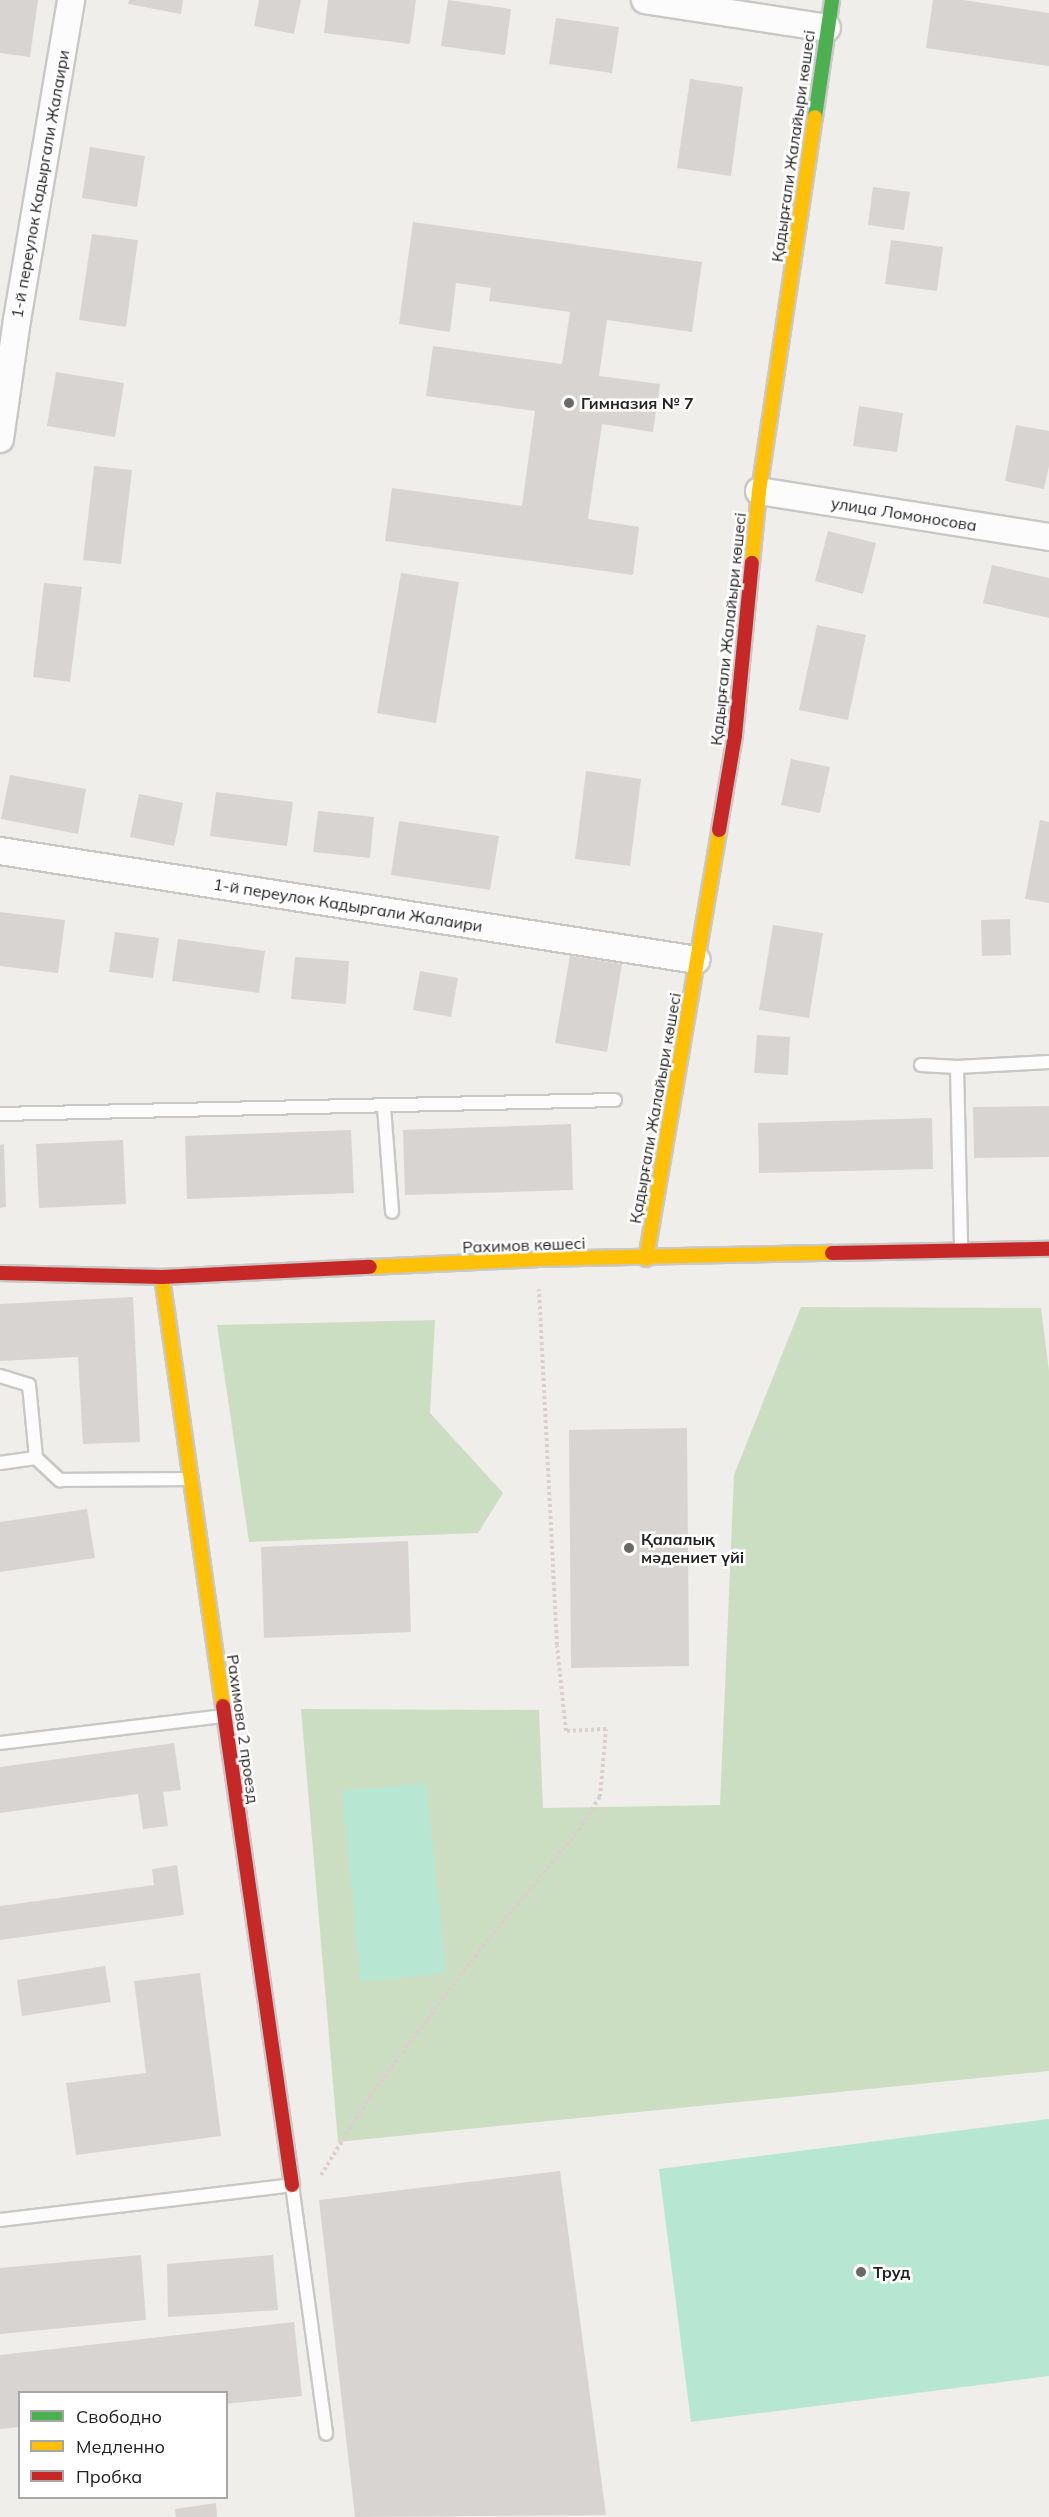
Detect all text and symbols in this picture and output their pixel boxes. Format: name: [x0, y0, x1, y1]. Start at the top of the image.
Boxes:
street label: Қадырғали Жалайыри көшесі: [767, 29, 819, 263]
street label: 1-й переулок Кадыргали Жалаири: [7, 48, 73, 320]
place label: Гимназия № 7: [581, 393, 694, 413]
marker: Гимназия № 7: [562, 396, 576, 410]
street label: улица Ломоносова: [830, 493, 978, 535]
street label: Қадырғали Жалайыри көшесі: [706, 512, 750, 746]
street label: 1-й переулок Кадыргали Жалаири: [212, 874, 484, 936]
street label: Қадырғали Жалайыри көшесі: [625, 991, 685, 1225]
street label: Рахимов көшесі: [462, 1233, 586, 1257]
place label: Қалалық мәдениет үйі: [641, 1529, 744, 1567]
marker: Қалалық мәдениет үйі: [622, 1541, 636, 1555]
street label: Рахимова 2 проезд: [223, 1653, 263, 1805]
place label: Труд: [873, 2262, 910, 2282]
marker: Труд: [854, 2265, 868, 2279]
legend: [18, 2391, 228, 2499]
text: Свободно: [76, 2405, 162, 2428]
text: Медленно: [76, 2435, 165, 2458]
text: Пробка: [76, 2465, 142, 2488]

